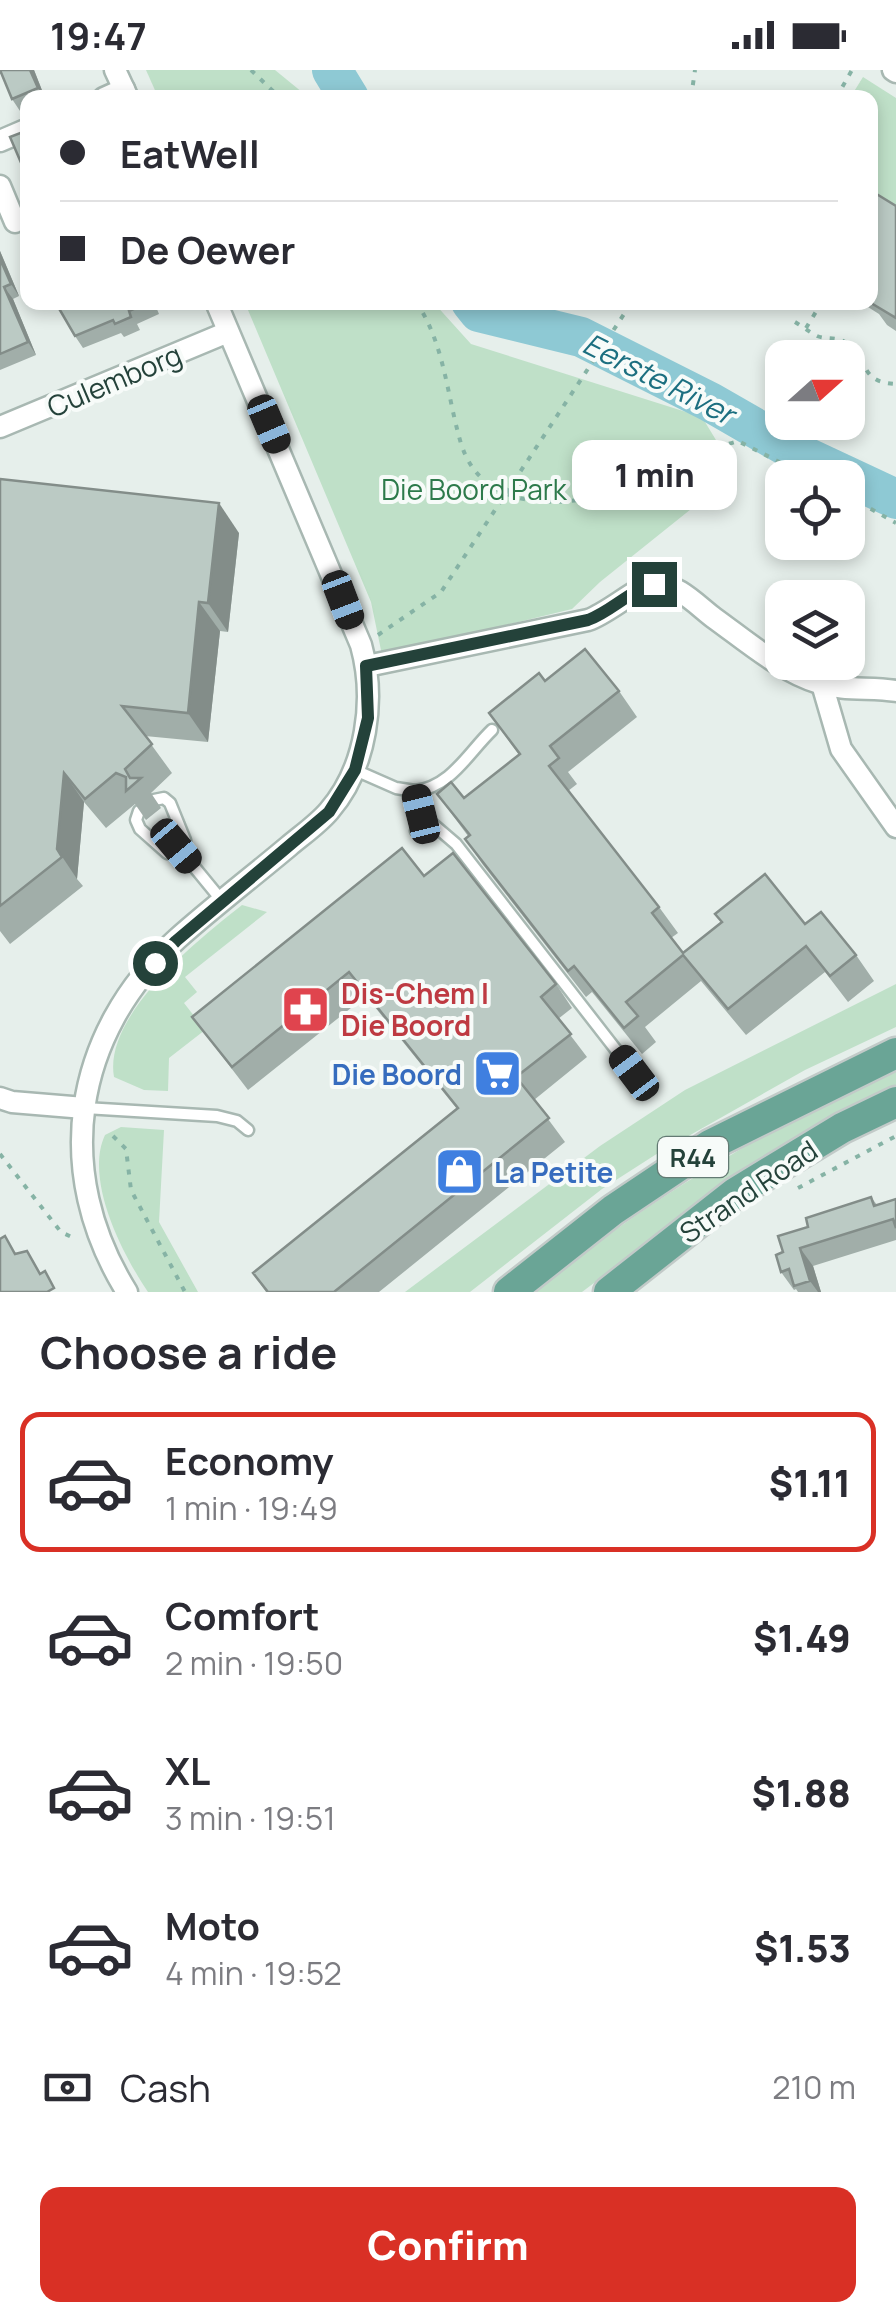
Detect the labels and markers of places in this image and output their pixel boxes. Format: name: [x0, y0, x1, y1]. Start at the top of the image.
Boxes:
place label: Dis-Chem | Die Boord: [341, 974, 489, 1044]
pharmacy icon: Dis-Chem | Die Boord: [280, 983, 332, 1035]
supermarket icon: Die Boord: [471, 1048, 523, 1100]
place label: Die Boord: [332, 1055, 462, 1093]
shop icon: La Petite: [433, 1146, 485, 1198]
place label: La Petite: [494, 1153, 613, 1191]

